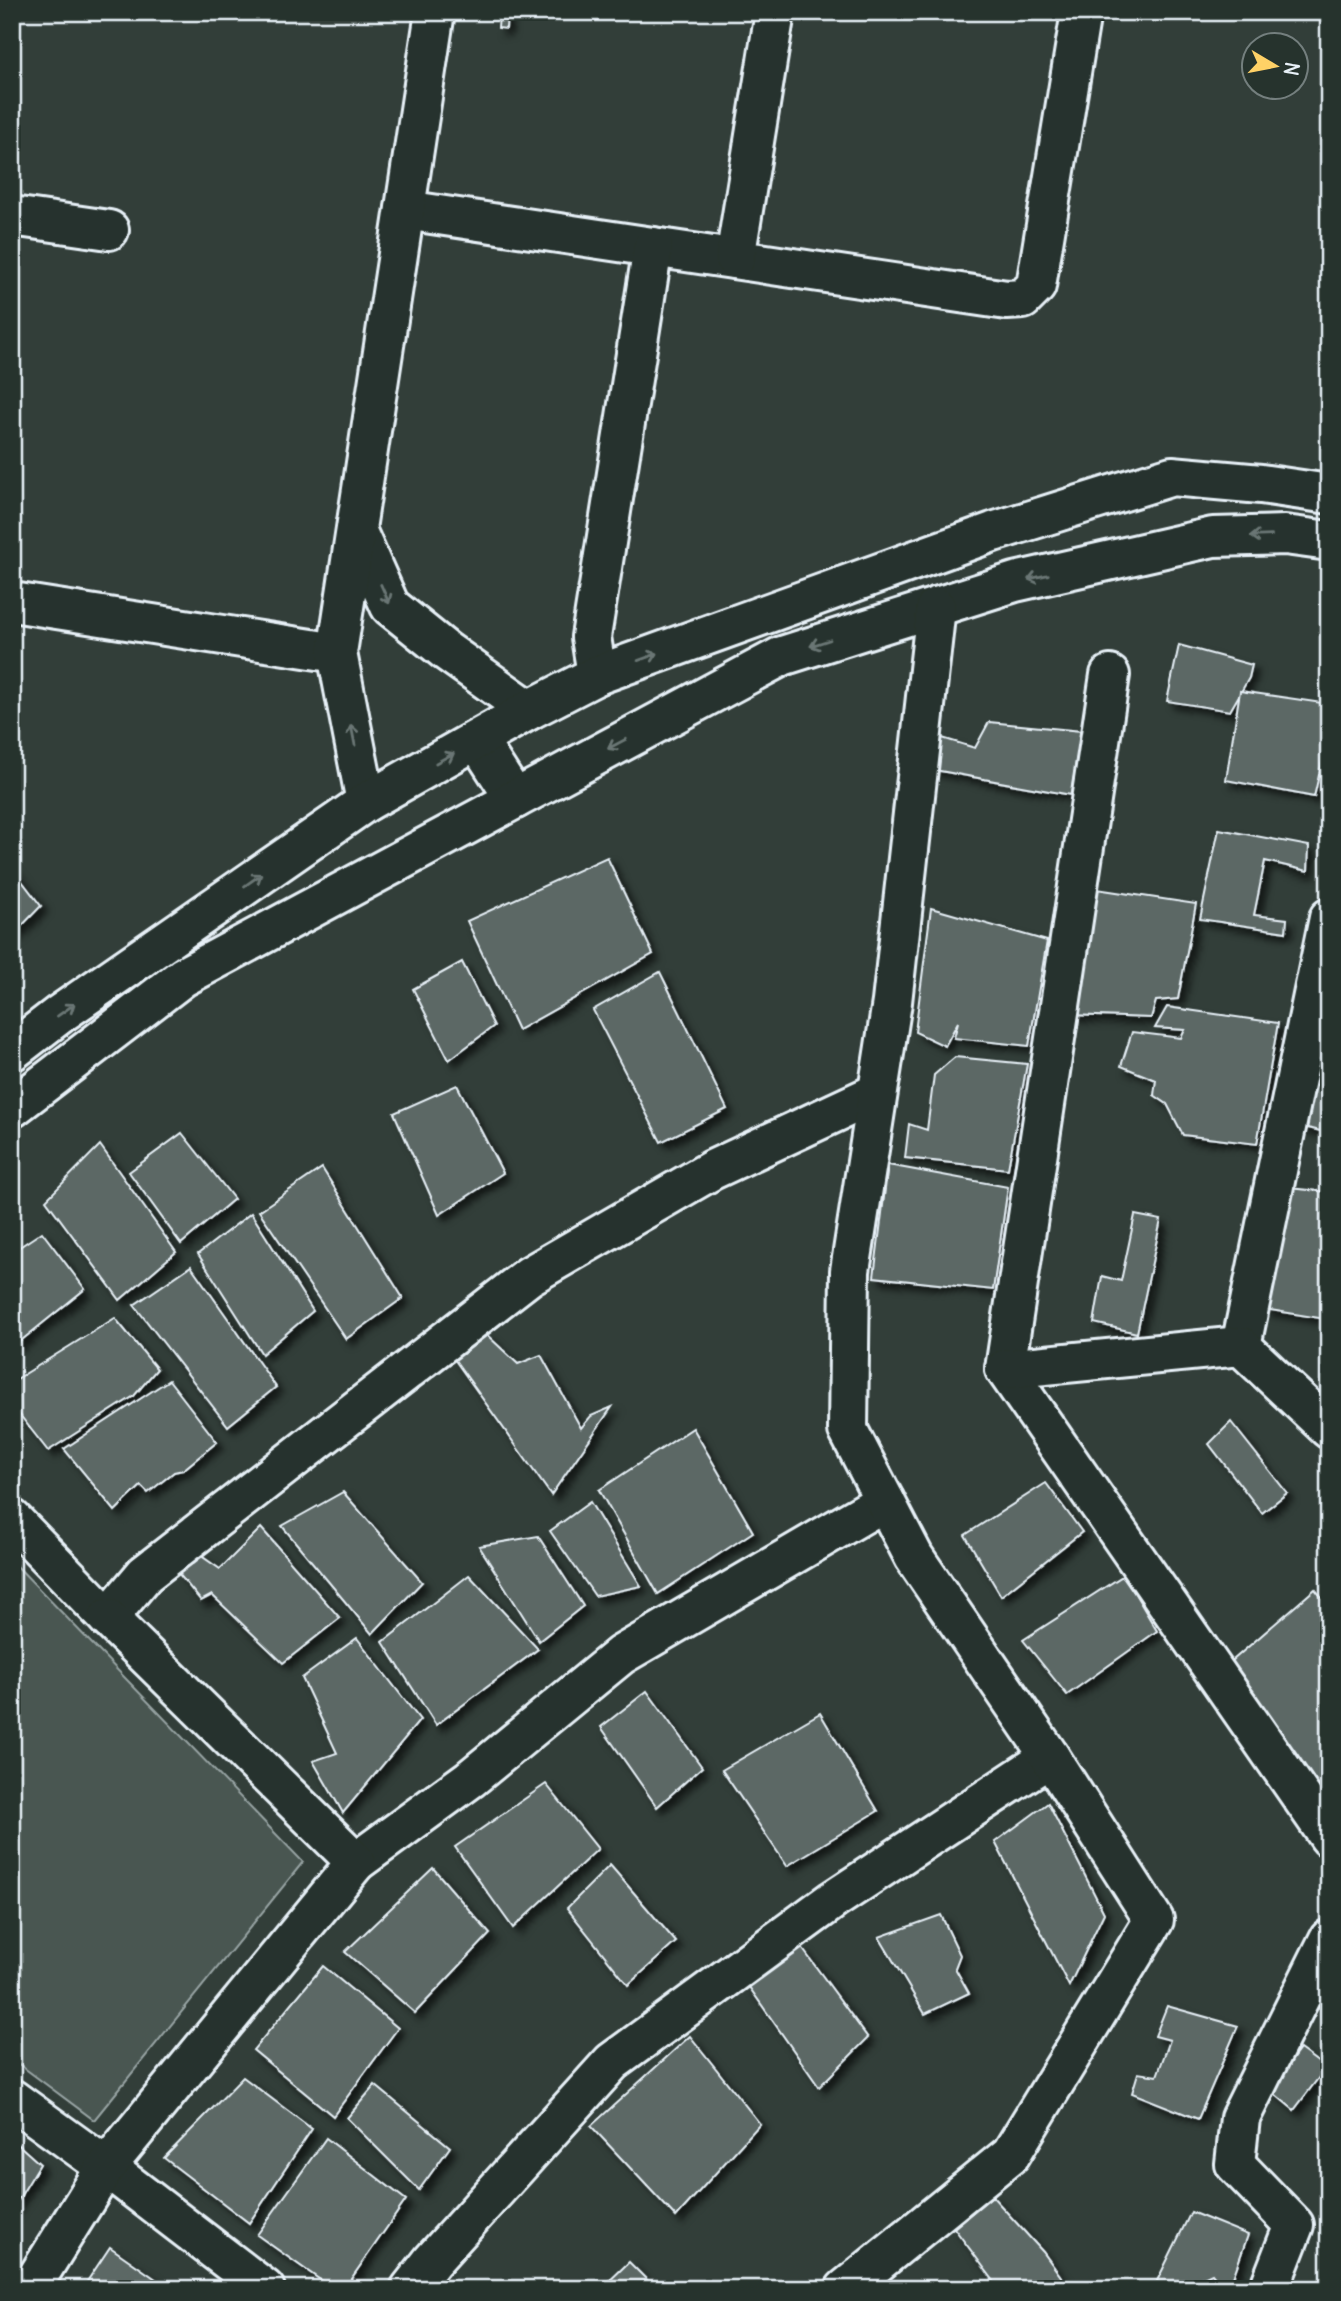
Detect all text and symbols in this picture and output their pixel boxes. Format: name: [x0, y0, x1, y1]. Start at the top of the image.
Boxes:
north arrow: [1240, 32, 1310, 102]
text: N: [1279, 60, 1305, 78]
one-way arrow: [1250, 529, 1273, 542]
one-way arrow: [1027, 570, 1050, 584]
one-way arrow: [379, 583, 392, 604]
one-way arrow: [810, 638, 832, 651]
one-way arrow: [637, 649, 658, 662]
one-way arrow: [346, 724, 359, 747]
one-way arrow: [607, 738, 628, 752]
one-way arrow: [434, 751, 455, 764]
one-way arrow: [243, 873, 263, 887]
one-way arrow: [56, 1003, 75, 1017]

